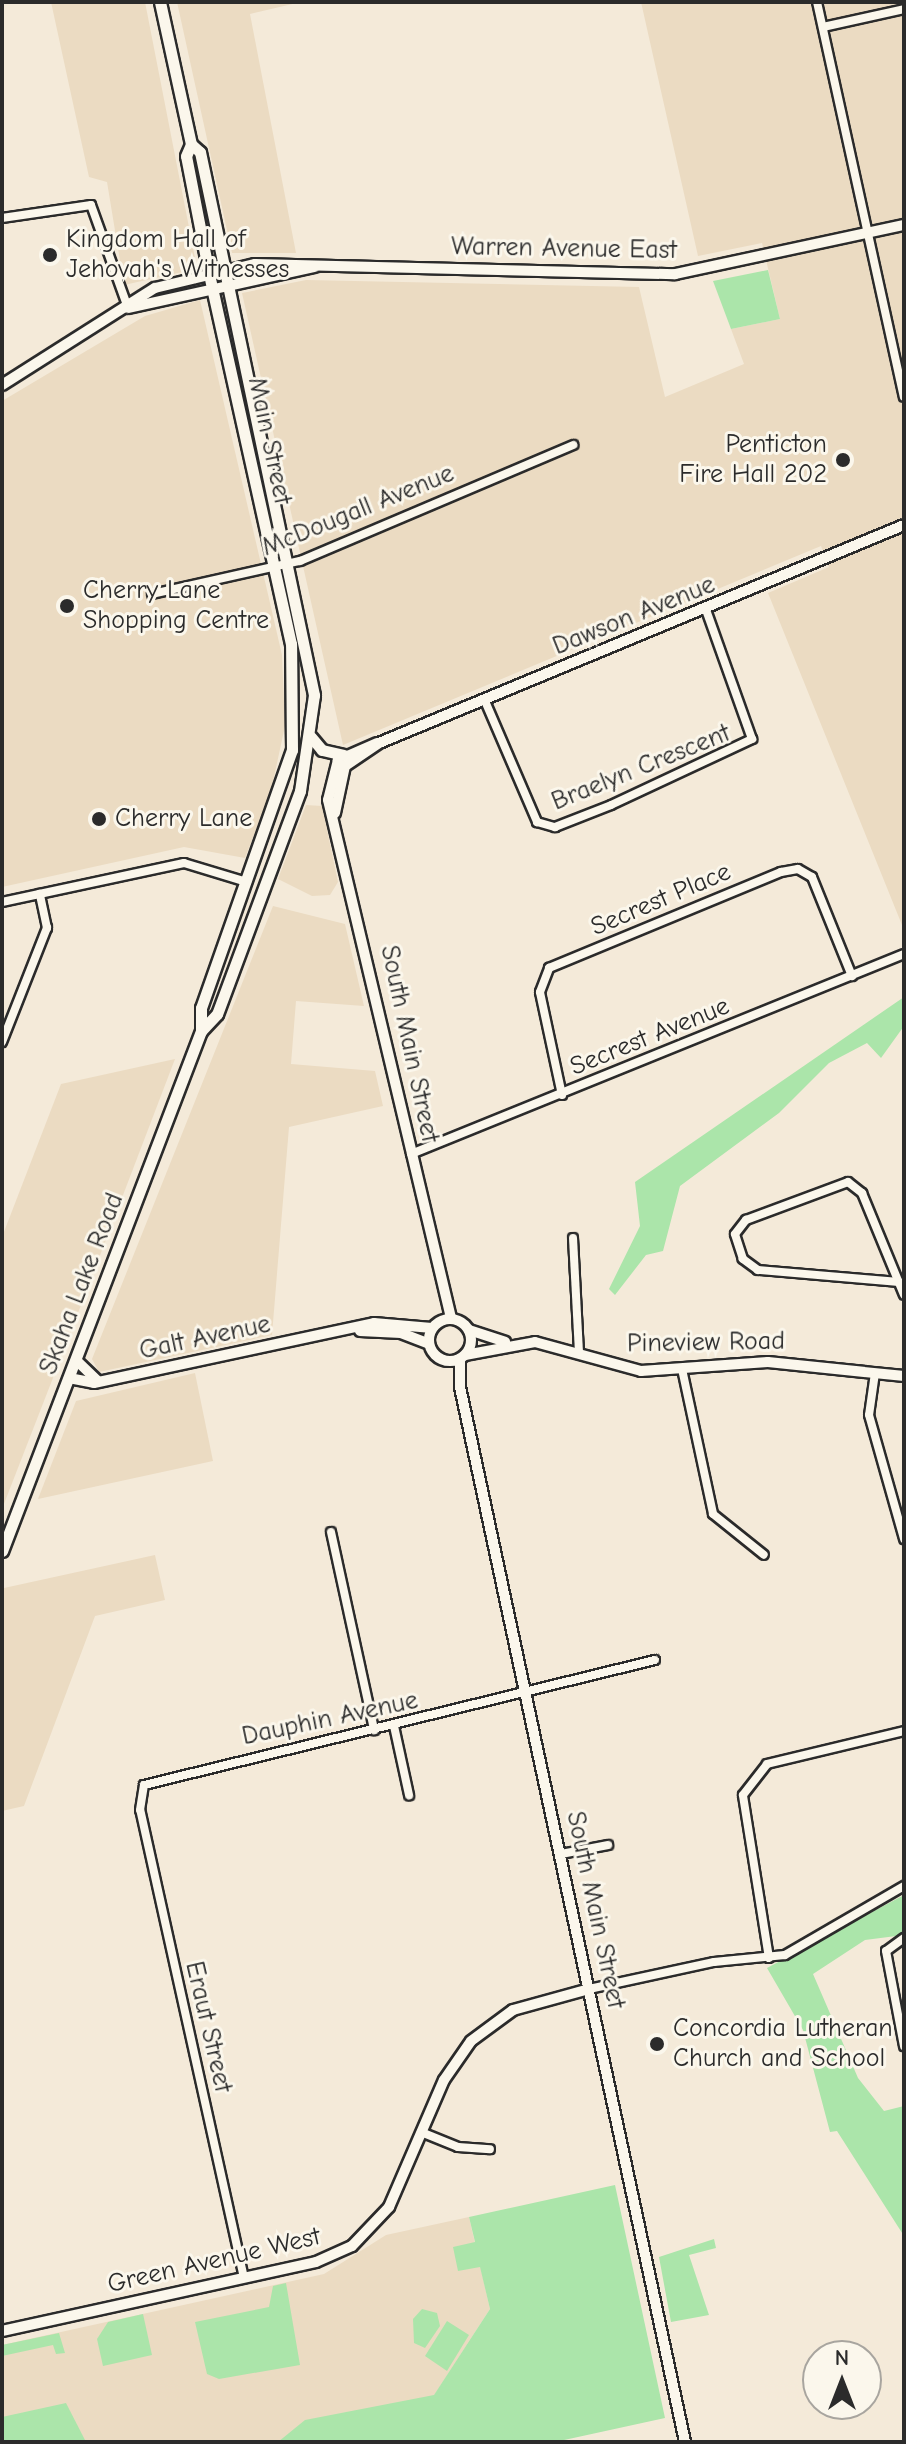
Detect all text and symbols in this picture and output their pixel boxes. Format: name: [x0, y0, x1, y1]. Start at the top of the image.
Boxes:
place label: Kingdom Hall of Jehovah's Witnesses: [66, 224, 289, 286]
street label: Warren Avenue East: [451, 231, 677, 267]
marker: Kingdom Hall of Jehovah's Witnesses: [41, 246, 59, 264]
street label: Main Street: [240, 375, 298, 507]
place label: Penticton Fire Hall 202: [679, 429, 827, 490]
marker: Penticton Fire Hall 202: [834, 451, 852, 469]
street label: McDougall Avenue: [258, 458, 458, 564]
street label: Dawson Avenue: [548, 569, 720, 663]
place label: Cherry Lane Shopping Centre: [83, 575, 269, 636]
marker: Cherry Lane Shopping Centre: [58, 597, 76, 615]
street label: Braelyn Crescent: [547, 718, 735, 818]
place label: Cherry Lane: [115, 803, 252, 835]
marker: Cherry Lane: [90, 810, 108, 828]
street label: Secrest Place: [586, 857, 736, 943]
street label: South Main Street: [373, 943, 445, 1145]
street label: Secrest Avenue: [566, 991, 734, 1083]
street label: Skaha Lake Road: [33, 1189, 131, 1379]
street label: Galt Avenue: [137, 1309, 273, 1367]
street label: Pineview Road: [627, 1326, 785, 1360]
street label: Dauphin Avenue: [239, 1685, 421, 1753]
street label: South Main Street: [559, 1809, 631, 2011]
street label: Eraut Street: [178, 1958, 238, 2096]
place label: Concordia Lutheran Church and School: [673, 2013, 893, 2074]
marker: Concordia Lutheran Church and School: [648, 2035, 666, 2053]
street label: Green Avenue West: [105, 2221, 323, 2301]
north arrow: [802, 2340, 882, 2420]
text: N: [835, 2345, 849, 2371]

